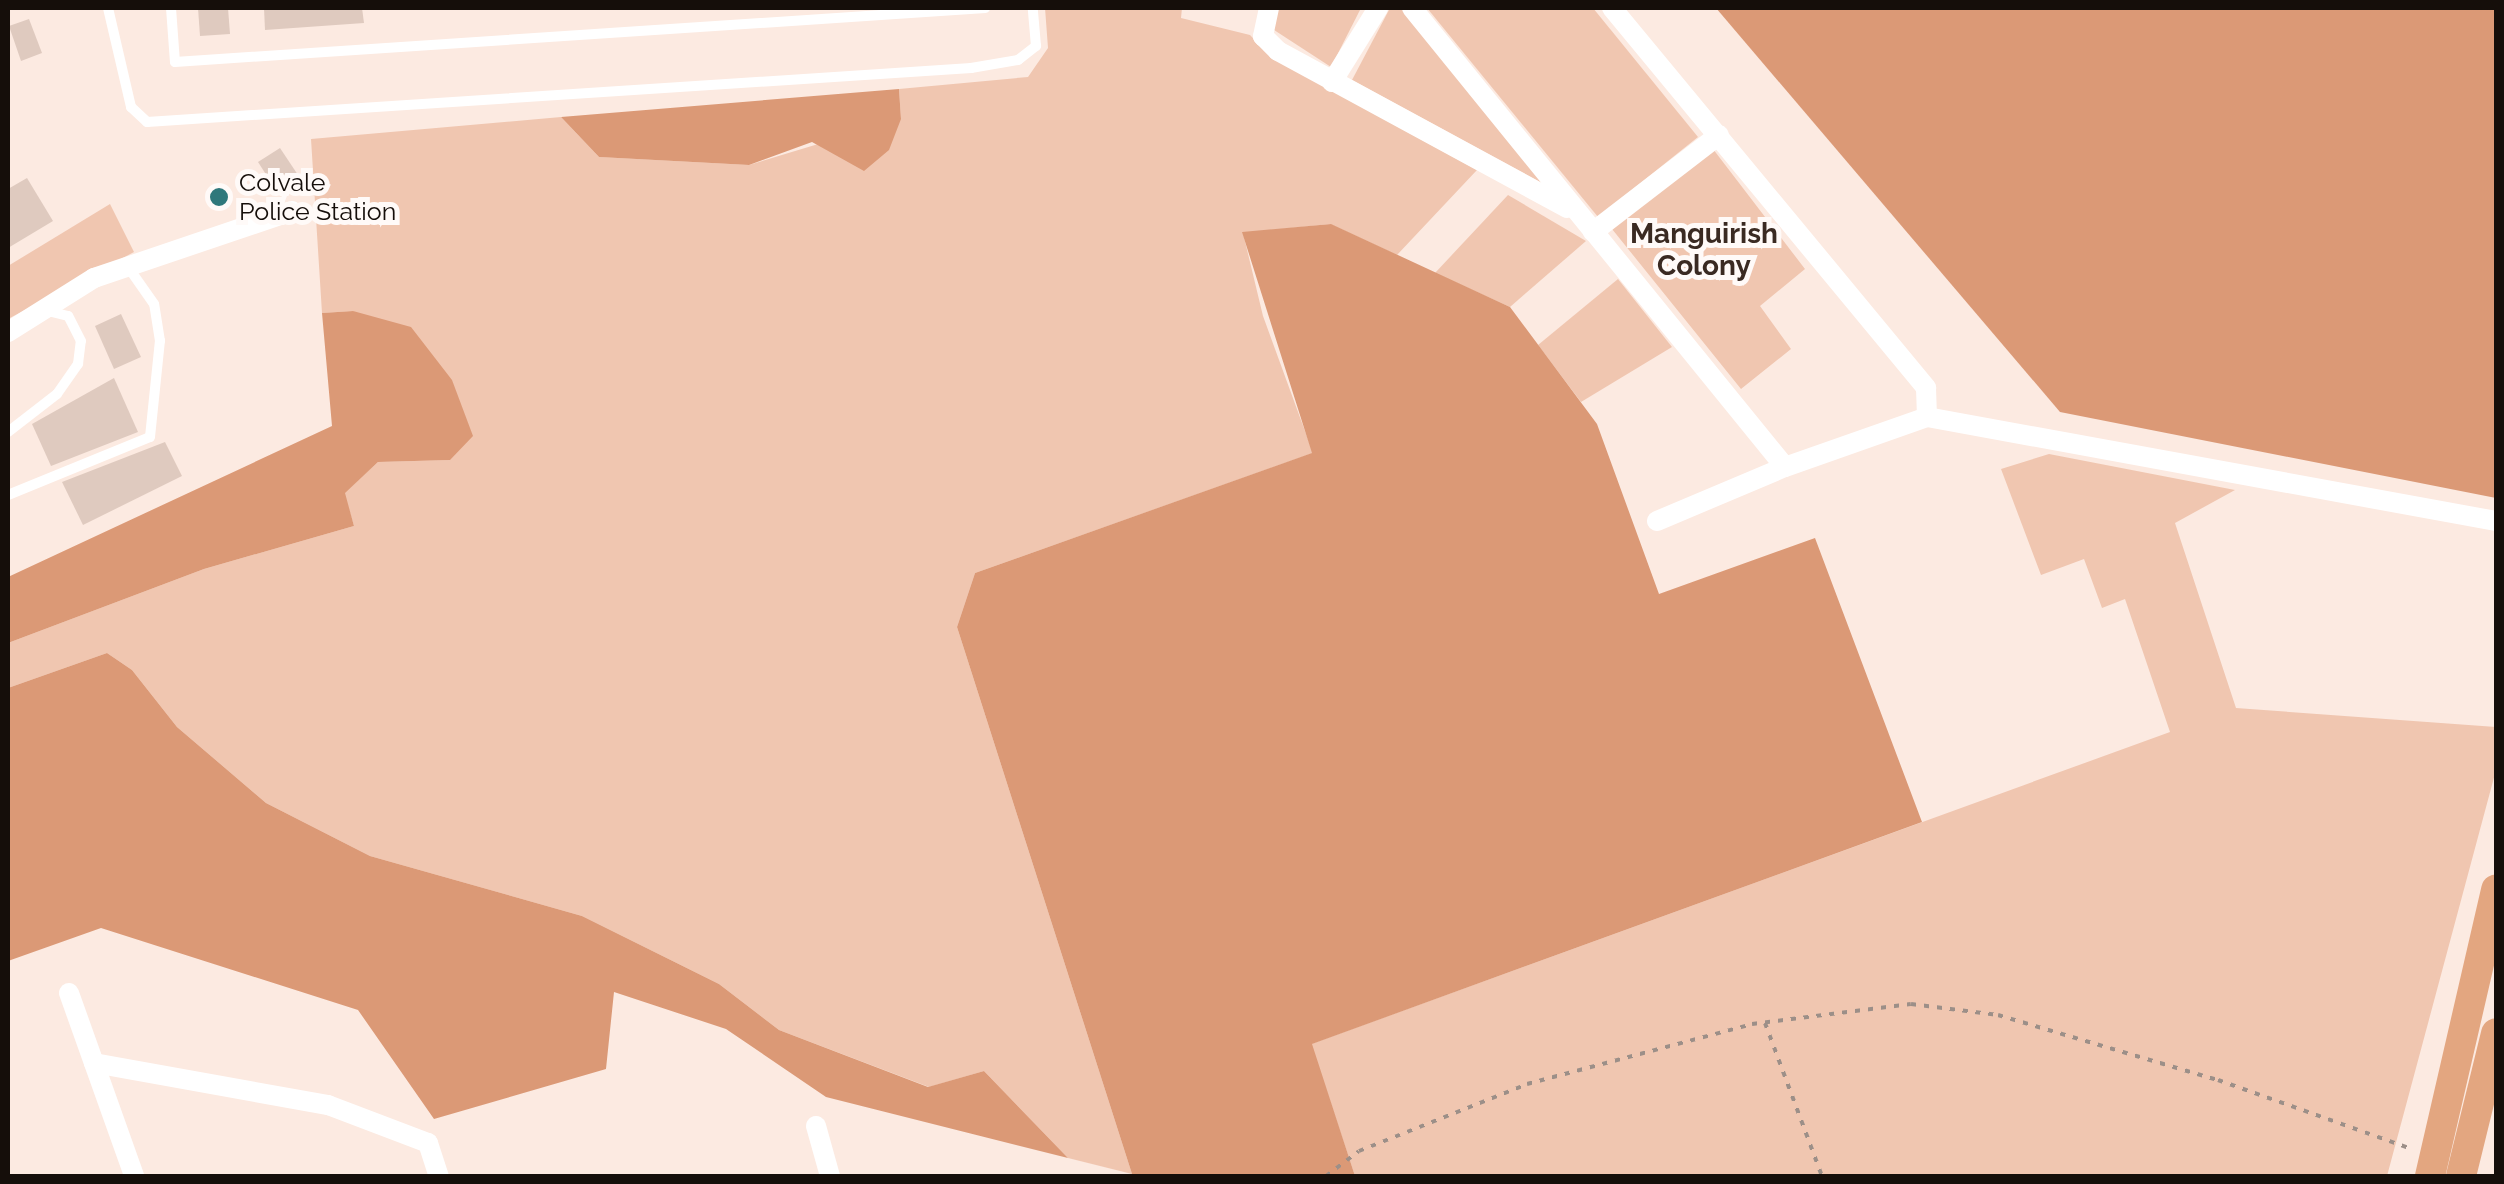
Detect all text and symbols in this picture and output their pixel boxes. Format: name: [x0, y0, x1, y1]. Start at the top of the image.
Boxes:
place label: Colvale Police Station: [239, 168, 396, 227]
marker: Colvale Police Station: [208, 186, 230, 208]
district label: Manguirish Colony: [1630, 217, 1778, 283]

